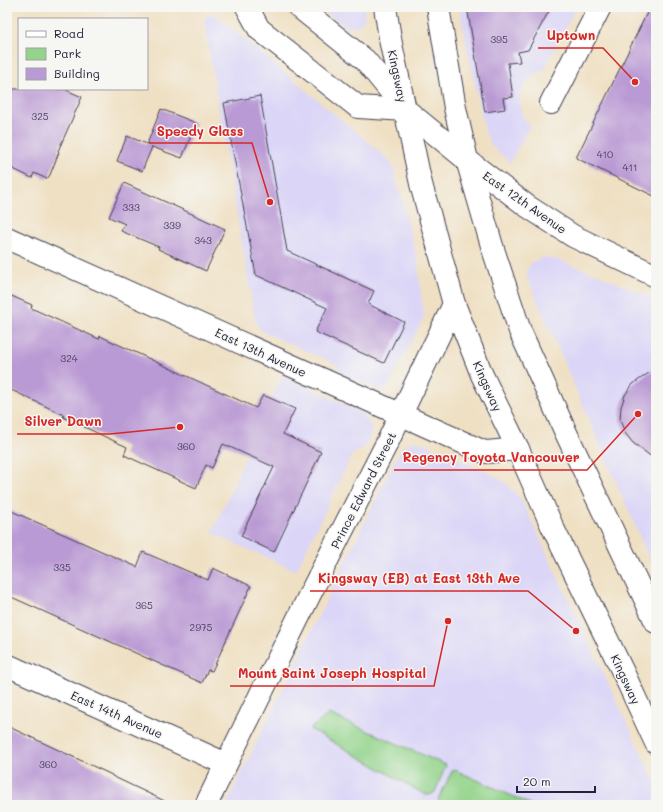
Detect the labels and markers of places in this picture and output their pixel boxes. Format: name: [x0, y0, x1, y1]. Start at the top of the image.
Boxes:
callout: Uptown: [538, 23, 603, 48]
callout: Speedy Glass: [149, 118, 252, 143]
callout: Silver Dawn: [17, 409, 110, 434]
callout: Regency Toyota Vancouver: [394, 445, 587, 470]
callout: Kingsway (EB) at East 13th Ave: [310, 566, 528, 591]
callout: Mount Saint Joseph Hospital: [230, 661, 434, 686]

